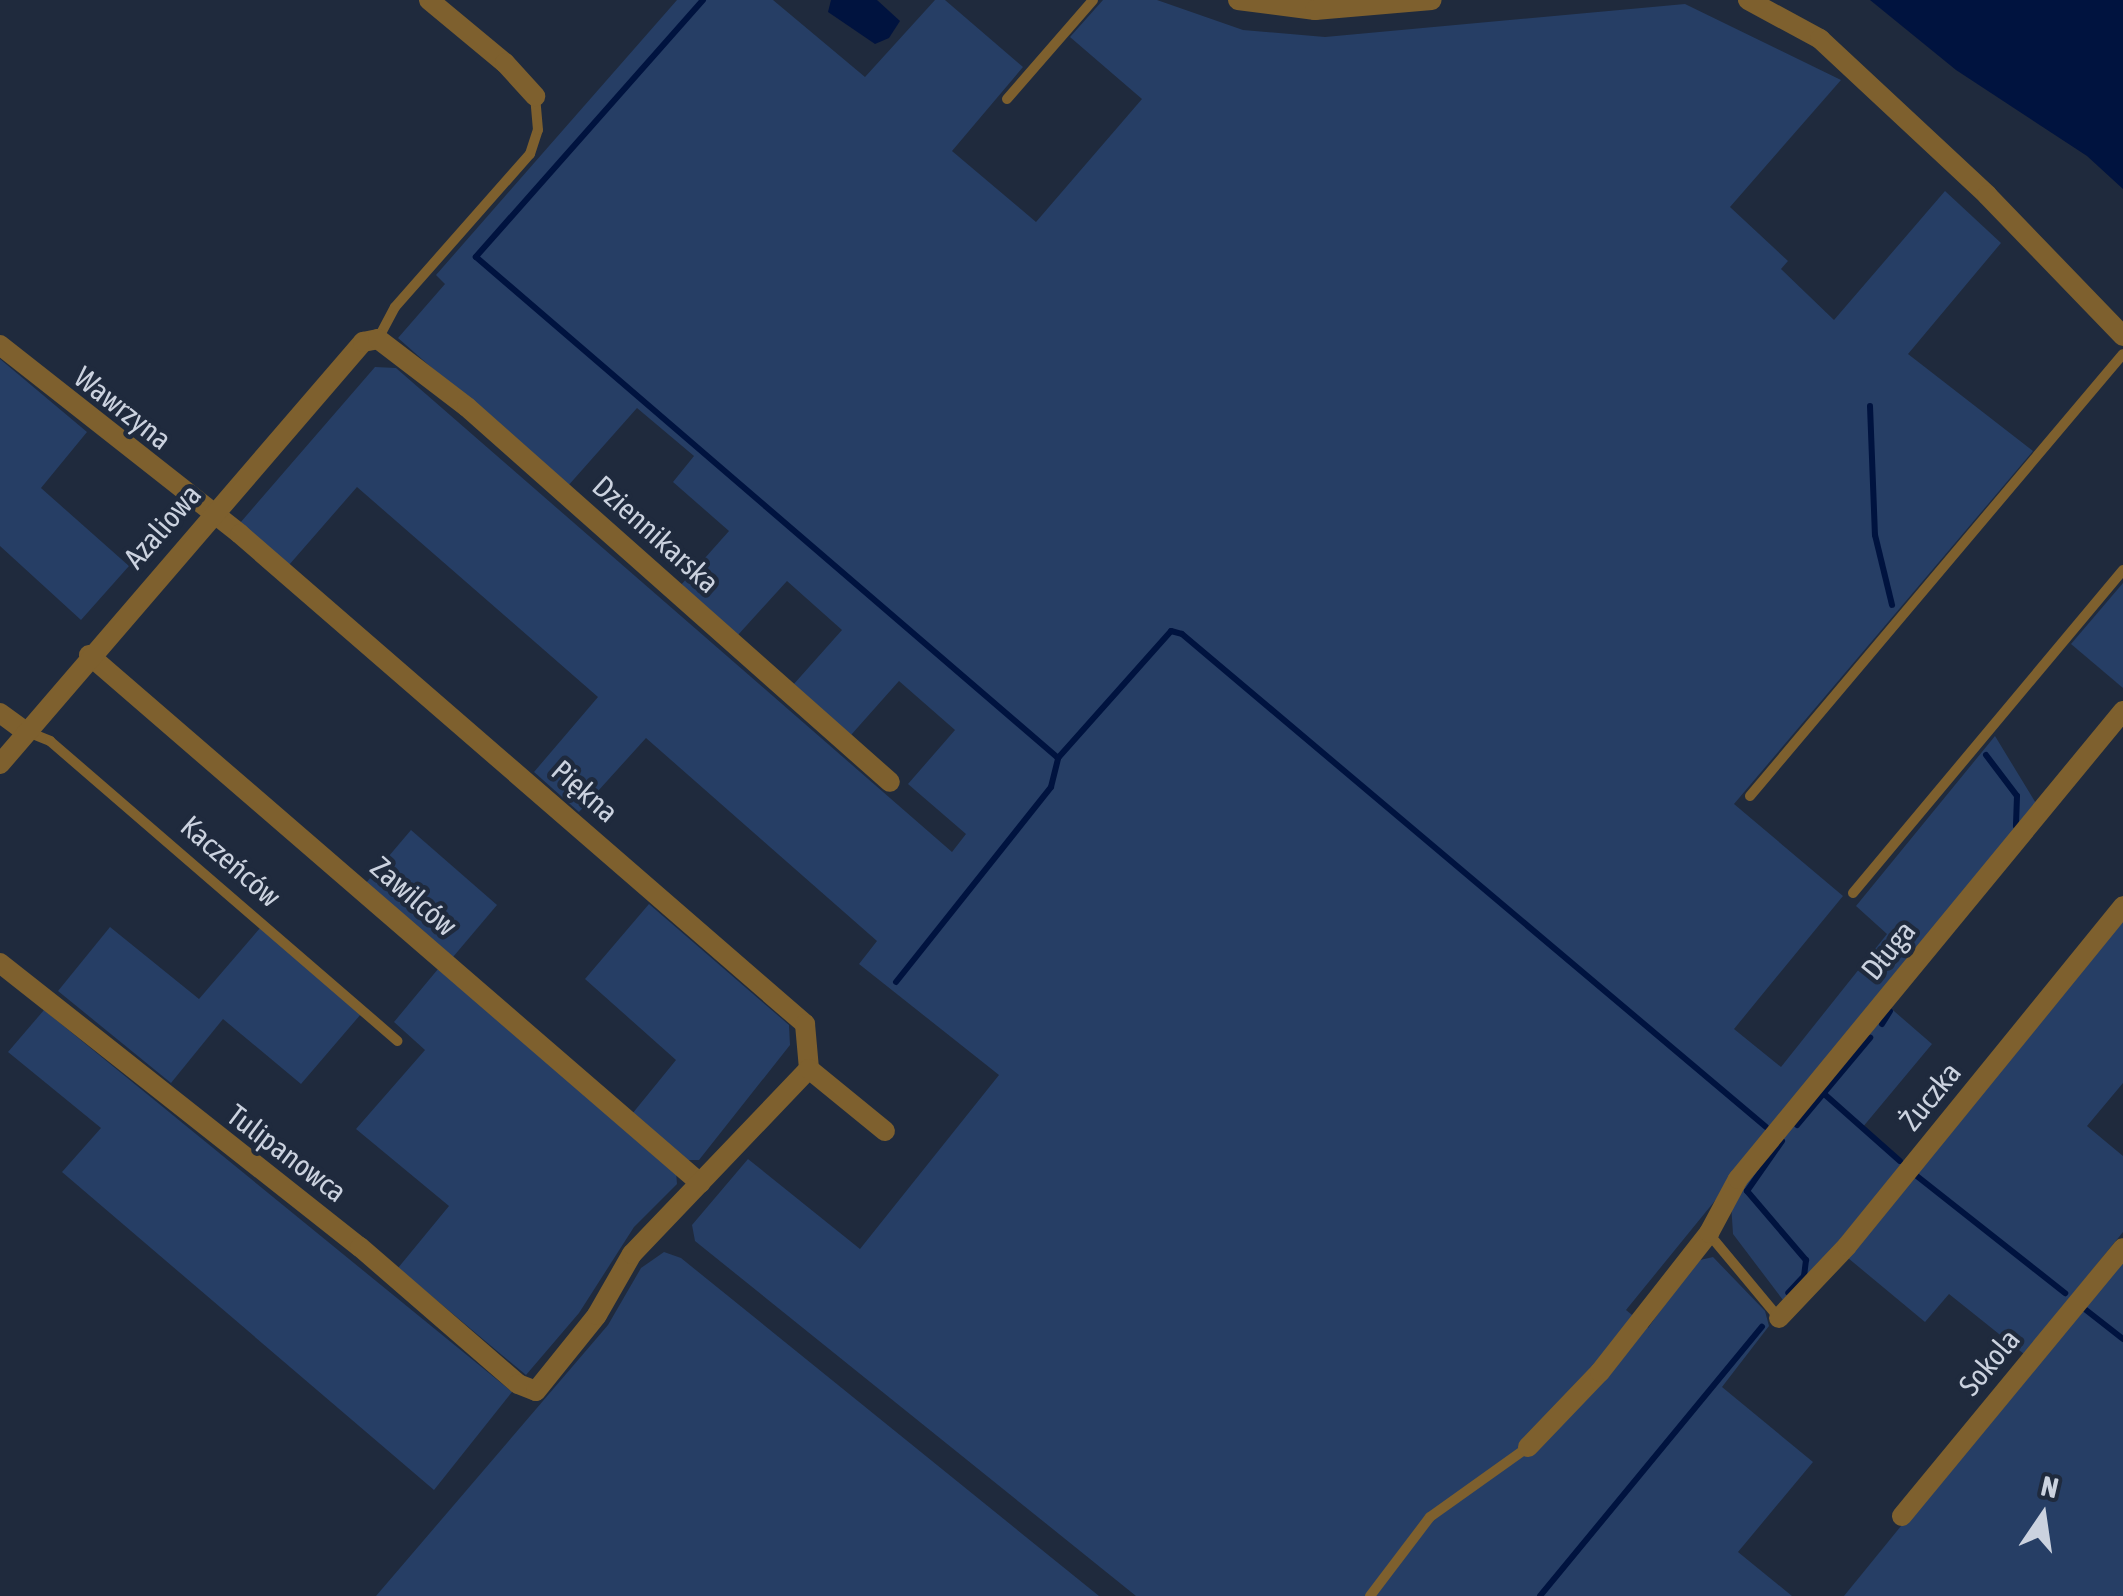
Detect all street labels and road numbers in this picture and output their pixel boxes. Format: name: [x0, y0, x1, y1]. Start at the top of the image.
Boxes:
street label: Wawrzyna: [67, 359, 179, 457]
street label: Dziennikarska: [585, 468, 727, 600]
street label: Azaliowa: [116, 477, 208, 575]
street label: Piękna: [544, 752, 626, 830]
street label: Kaczeńców: [174, 808, 288, 914]
street label: Zawilców: [363, 849, 465, 943]
street label: Długa: [1853, 913, 1923, 987]
street label: Żuczka: [1892, 1055, 1968, 1137]
street label: Tulipanowca: [220, 1096, 354, 1210]
street label: Sokola: [1951, 1322, 2027, 1402]

